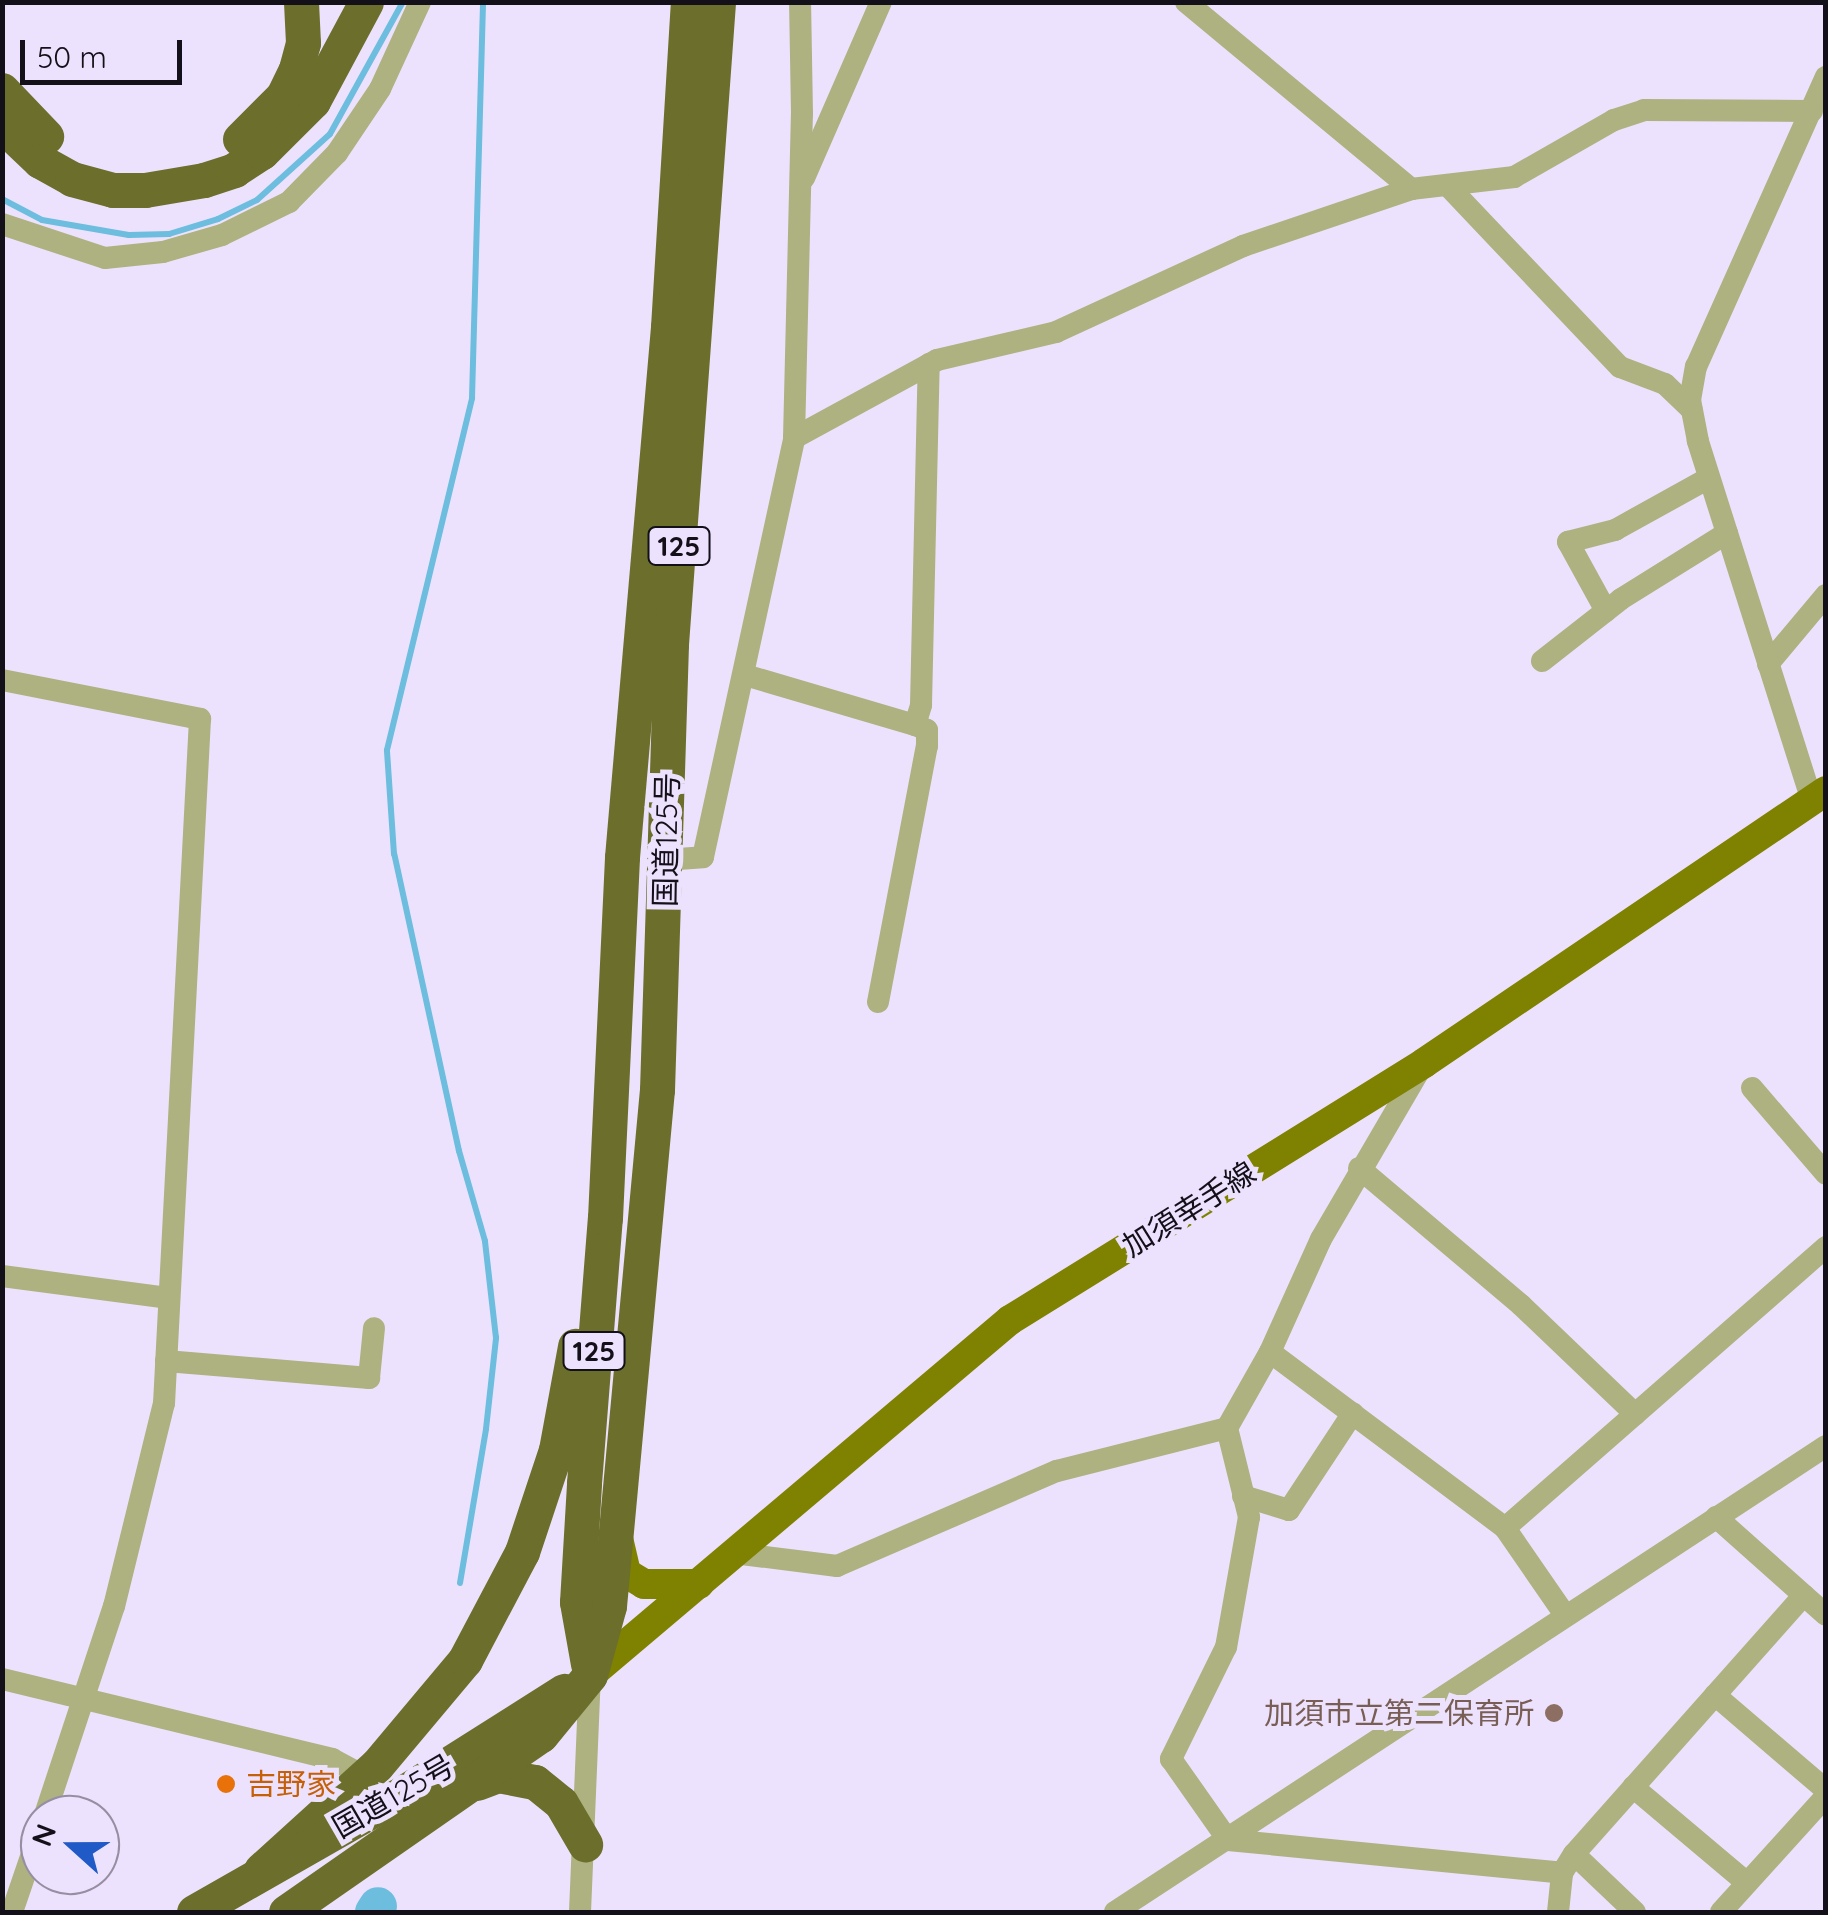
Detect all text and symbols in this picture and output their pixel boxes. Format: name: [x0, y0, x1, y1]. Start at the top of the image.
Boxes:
scale bar: [25, 20, 188, 82]
text: 50 m: [37, 38, 107, 76]
road number: 125: [646, 523, 712, 569]
street label: 国道125号: [647, 773, 685, 907]
street label: 加須幸手線: [1116, 1154, 1262, 1264]
road number: 125: [562, 1328, 626, 1374]
place label: 加須市立第二保育所: [1264, 1695, 1534, 1731]
marker: 加須市立第二保育所: [1543, 1702, 1565, 1724]
street label: 国道125号: [326, 1747, 460, 1845]
place label: 吉野家: [246, 1766, 336, 1802]
marker: 吉野家: [215, 1773, 237, 1795]
north arrow: [20, 1795, 120, 1895]
text: N: [23, 1819, 63, 1851]

